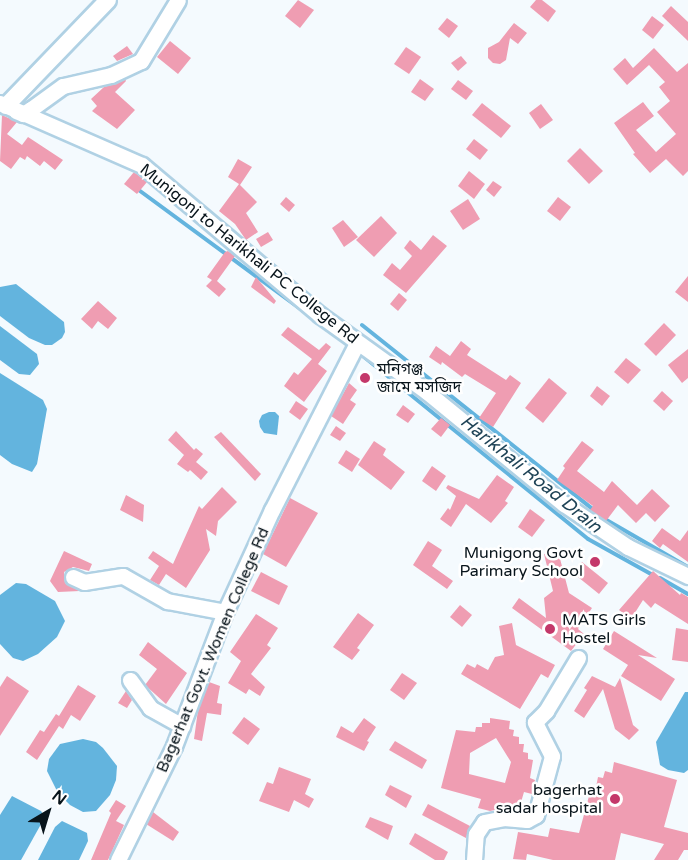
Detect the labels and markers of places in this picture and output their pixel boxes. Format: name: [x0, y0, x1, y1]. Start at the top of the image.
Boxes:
place label: মনিগঞ্জ জামে মসজিদ: [377, 359, 461, 397]
marker: মনিগঞ্জ জামে মসজিদ: [358, 371, 372, 385]
place label: Munigong Govt Parimary School: [459, 543, 583, 581]
marker: Munigong Govt Parimary School: [588, 555, 602, 569]
place label: MATS Girls Hostel: [562, 610, 646, 648]
marker: MATS Girls Hostel: [543, 622, 557, 636]
place label: bagerhat sadar hospital: [496, 780, 602, 818]
marker: bagerhat sadar hospital: [606, 790, 624, 808]

